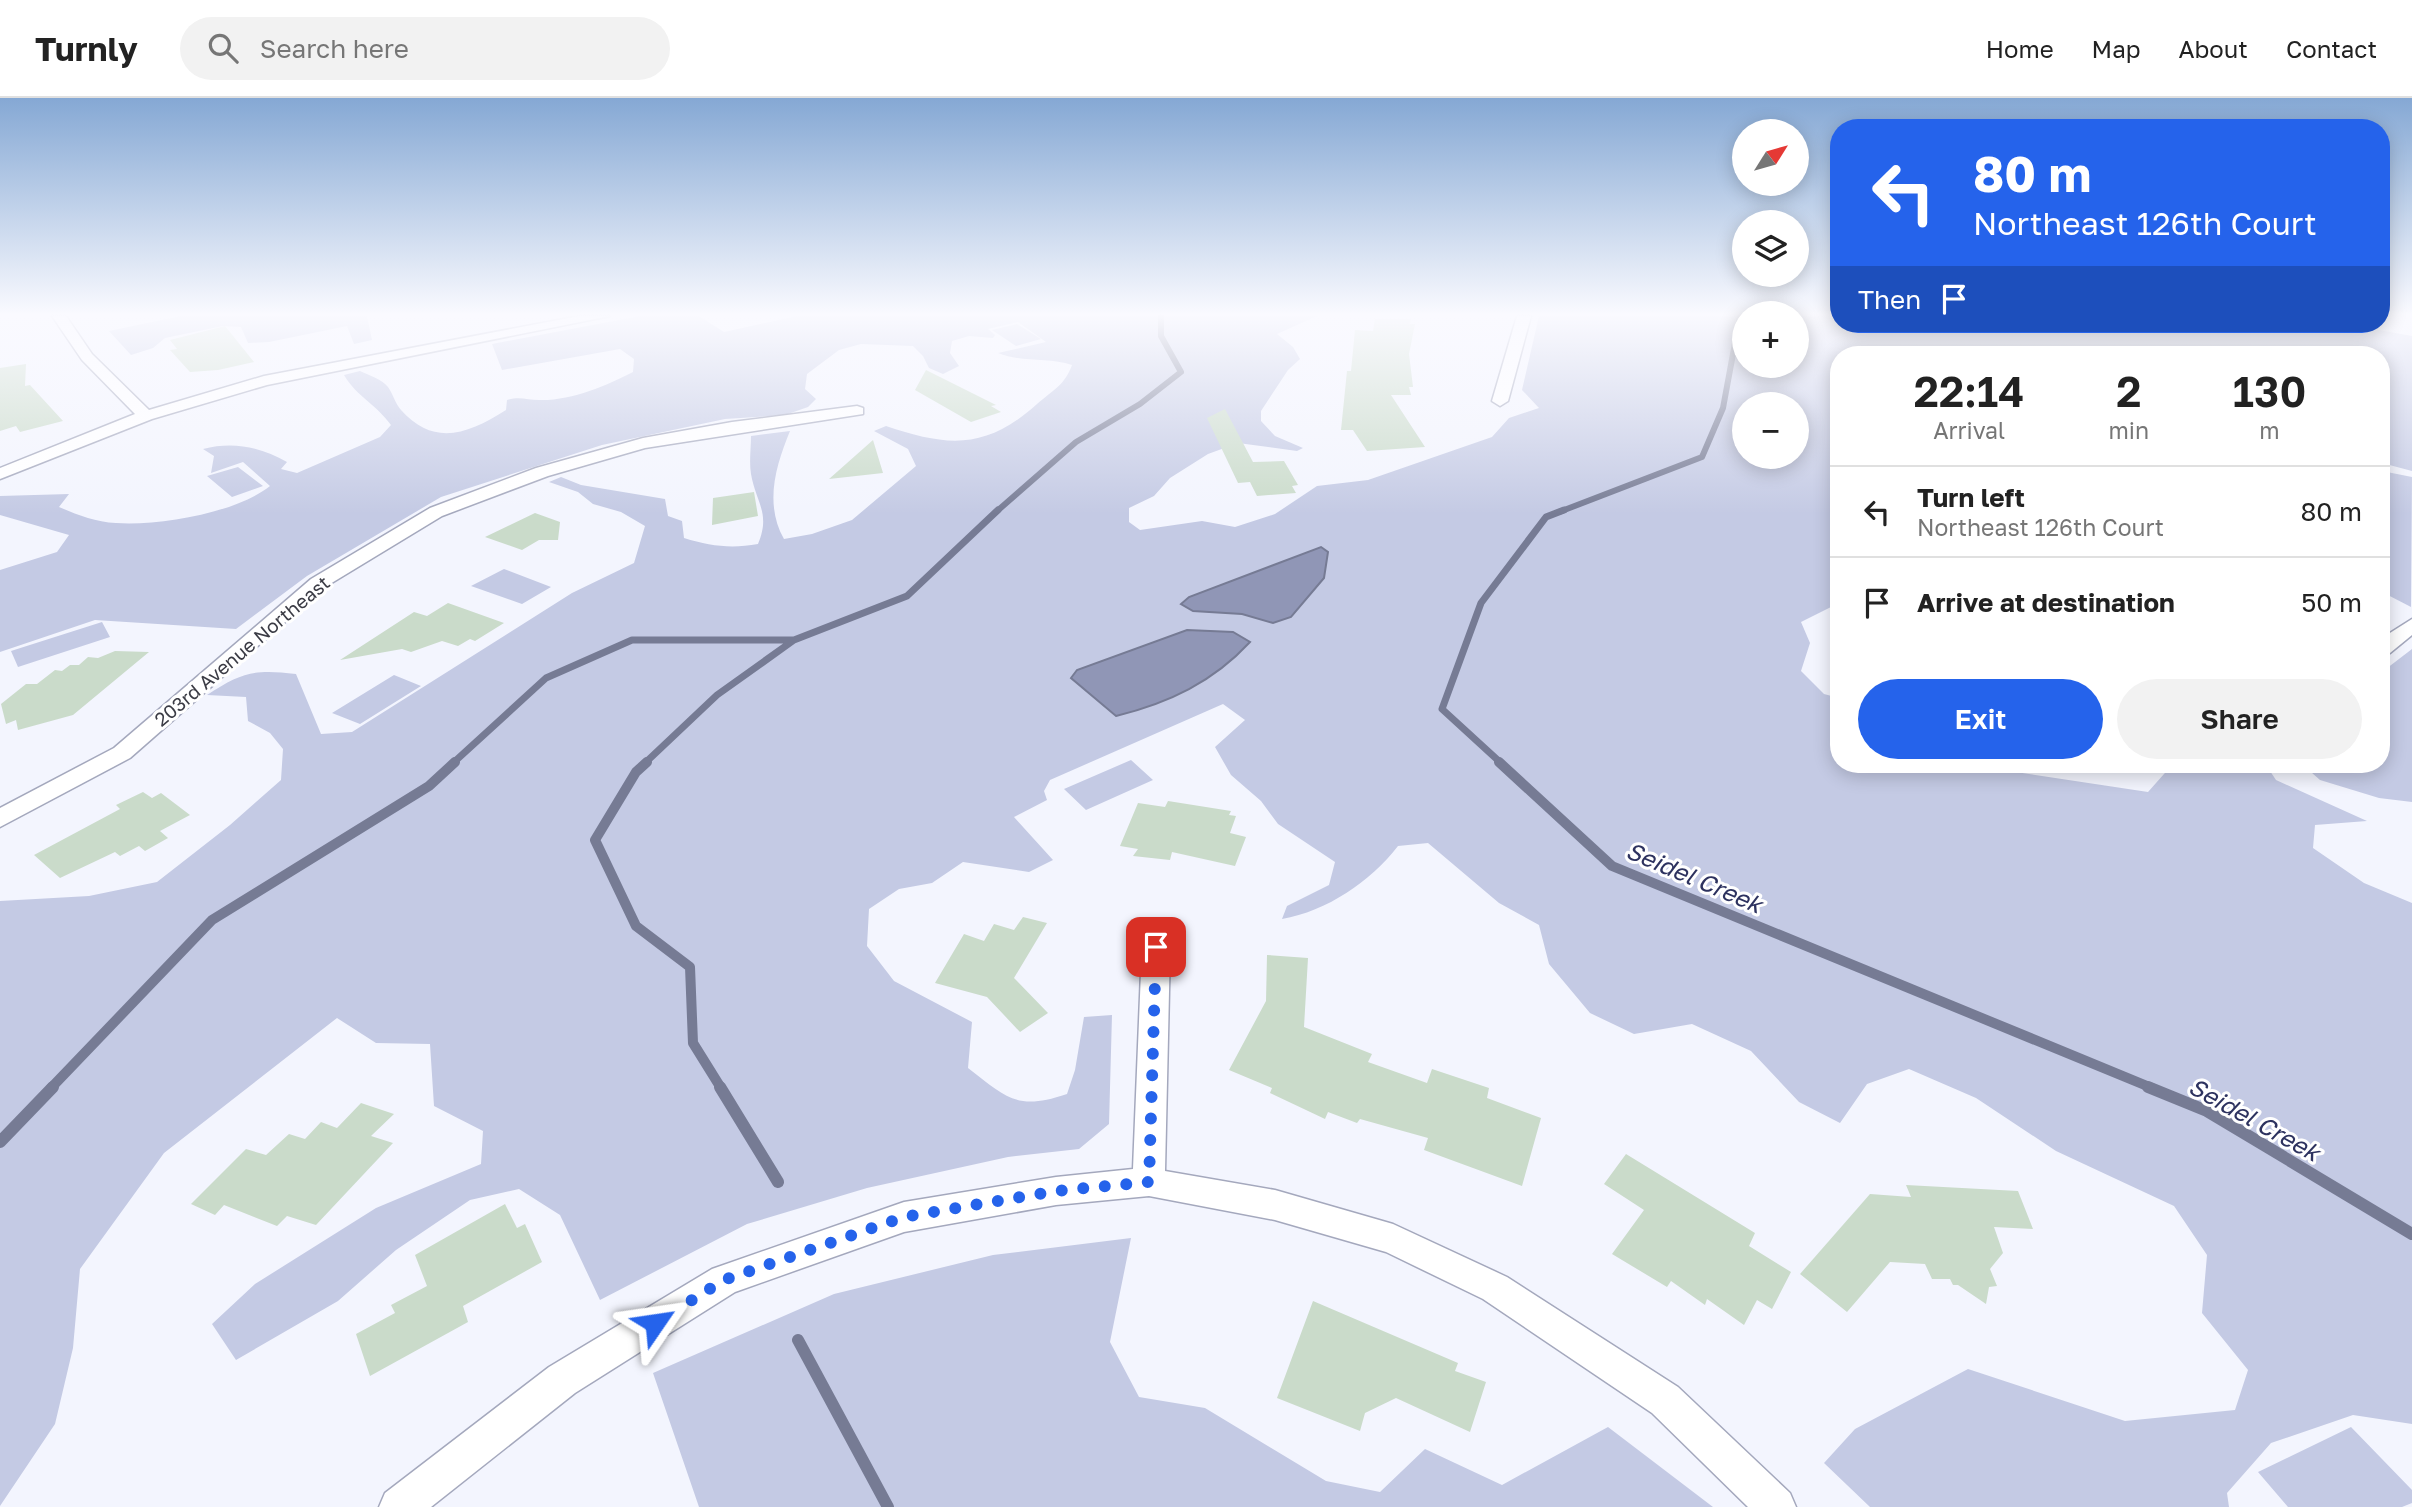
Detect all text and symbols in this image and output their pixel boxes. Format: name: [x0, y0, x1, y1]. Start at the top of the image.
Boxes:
search box: [180, 17, 670, 80]
text: Turnly: [35, 29, 138, 68]
icon: search: [204, 29, 242, 67]
text: Search here: [260, 33, 409, 64]
text: Home: [1986, 34, 2054, 63]
text: Map: [2092, 34, 2141, 63]
text: About: [2179, 34, 2248, 63]
text: Contact: [2286, 34, 2377, 63]
north arrow: [1732, 119, 1810, 196]
map controls: [1732, 119, 1809, 469]
text: 80 m: [1973, 144, 2091, 203]
icon: left: [1858, 147, 1949, 238]
text: Northeast 126th Court: [1973, 204, 2317, 242]
button: layers: [1732, 210, 1809, 287]
icon: arrive: [1935, 280, 1973, 318]
text: Then: [1858, 284, 1921, 315]
button: +: [1732, 301, 1809, 378]
text: 22:14: [1914, 366, 2025, 416]
text: 2: [2116, 366, 2141, 416]
text: 130: [2233, 366, 2306, 416]
button: −: [1732, 392, 1809, 469]
text: Arrival: [1933, 416, 2005, 444]
text: min: [2108, 416, 2149, 444]
text: m: [2259, 416, 2280, 444]
text: Turn left: [1917, 482, 2025, 513]
icon: left: [1858, 493, 1896, 531]
text: 80 m: [2301, 496, 2362, 527]
text: Northeast 126th Court: [1917, 513, 2164, 541]
street label: 203rd Avenue Northeast: [149, 571, 334, 731]
icon: arrive: [1858, 584, 1896, 622]
text: Arrive at destination: [1917, 587, 2175, 618]
text: 50 m: [2301, 587, 2362, 618]
button: Exit: [1858, 679, 2103, 759]
button: Share: [2117, 679, 2362, 759]
water label: Seidel Creek: [1622, 835, 1769, 919]
pin: [1126, 917, 1186, 977]
icon: arrive: [1137, 928, 1175, 966]
water label: Seidel Creek: [2184, 1071, 2327, 1168]
position arrow: [618, 1286, 692, 1360]

